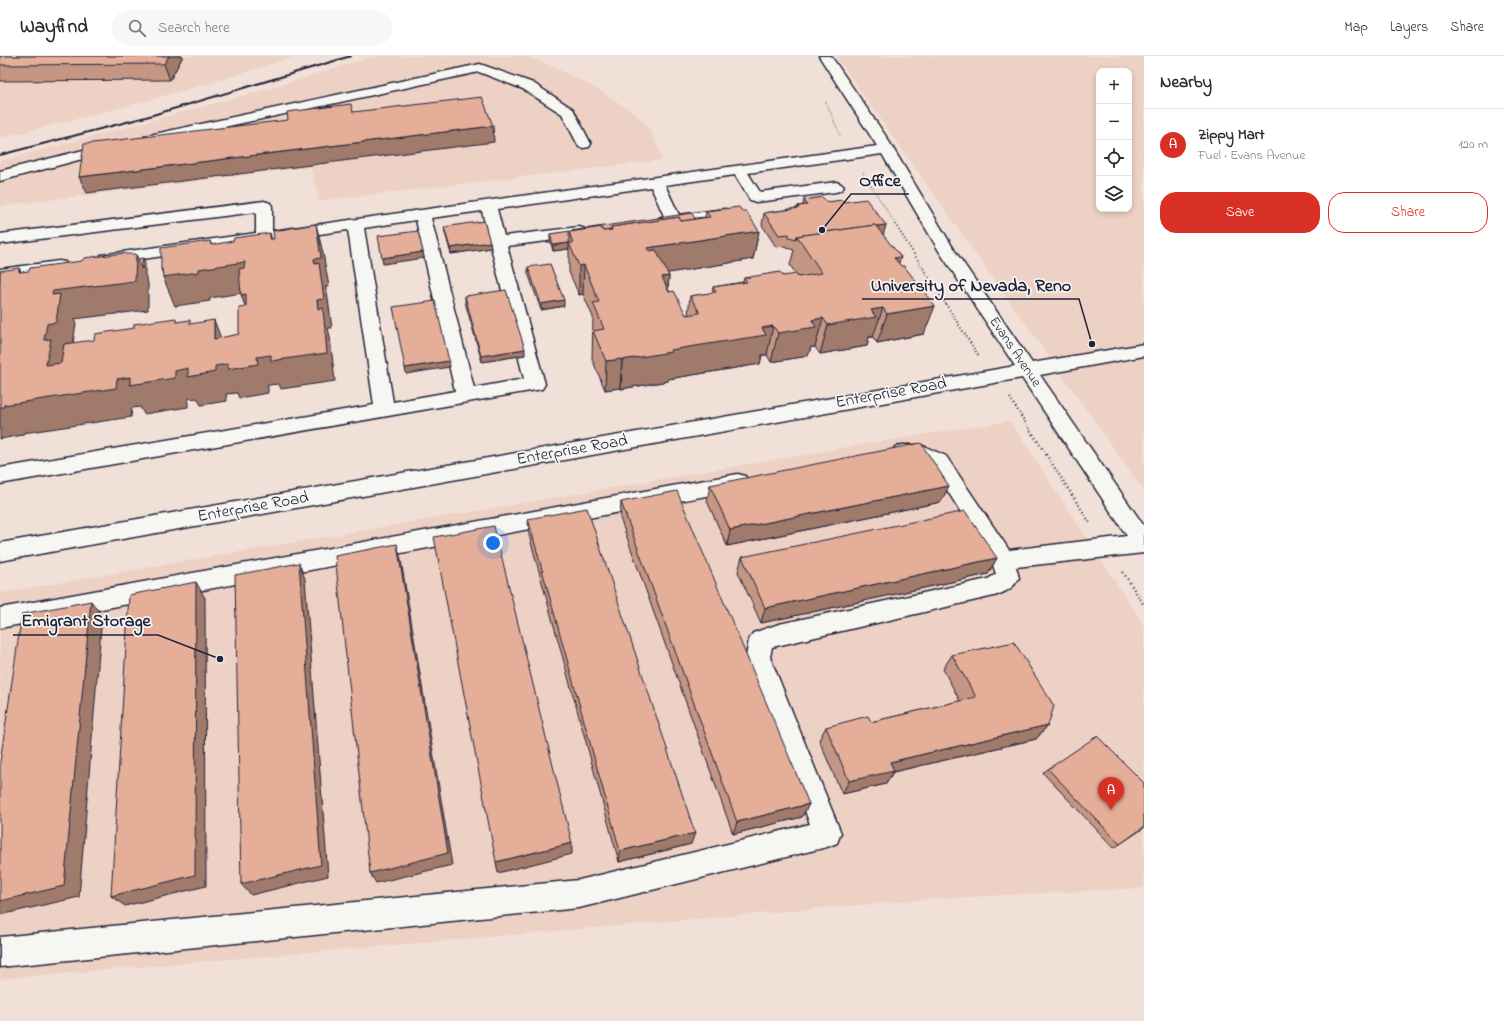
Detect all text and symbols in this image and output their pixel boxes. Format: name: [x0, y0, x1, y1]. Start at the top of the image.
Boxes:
search box: [112, 10, 392, 46]
text: Wayfind: [20, 14, 88, 41]
icon: search: [126, 17, 148, 39]
text: Search here: [158, 17, 230, 39]
text: Map: [1344, 17, 1368, 38]
text: Layers: [1390, 17, 1428, 38]
text: Share: [1450, 17, 1484, 38]
map controls: [1096, 68, 1132, 212]
button: +: [1096, 68, 1132, 104]
text: Nearby: [1160, 70, 1212, 95]
button: −: [1096, 104, 1132, 140]
text: Zippy Mart: [1198, 124, 1265, 146]
text: A: [1169, 135, 1177, 154]
text: 120 m: [1458, 135, 1488, 154]
button: locate: [1096, 140, 1132, 176]
text: Fuel · Evans Avenue: [1198, 146, 1305, 165]
callout: Office: [851, 164, 909, 194]
text: Office: [859, 169, 902, 195]
button: layers: [1096, 176, 1132, 212]
button: Save: [1160, 192, 1320, 233]
button: Share: [1328, 192, 1488, 233]
callout: University of Nevada, Reno: [862, 269, 1079, 299]
text: University of Nevada, Reno: [871, 274, 1071, 301]
street label: Evans Avenue: [984, 313, 1047, 392]
street label: Enterprise Road: [834, 371, 949, 415]
street label: Enterprise Road: [515, 428, 630, 472]
street label: Enterprise Road: [196, 485, 311, 529]
your location: [483, 533, 503, 553]
callout: Emigrant Storage: [13, 605, 158, 635]
text: Emigrant Storage: [21, 609, 152, 636]
pin: A: [1098, 777, 1124, 810]

